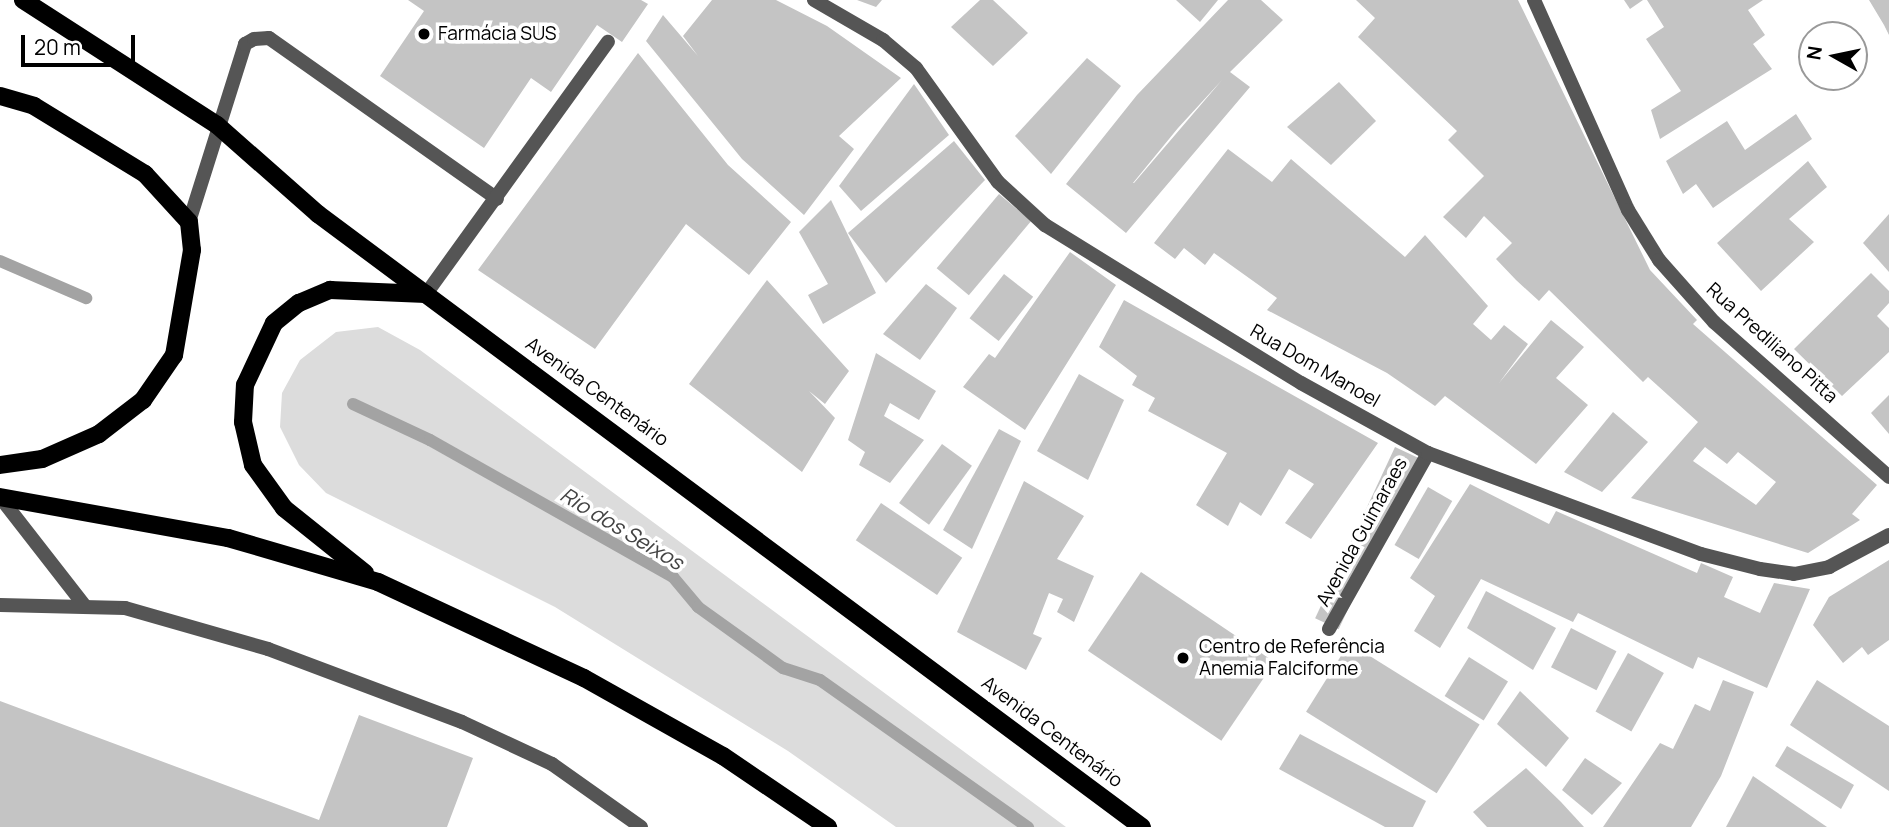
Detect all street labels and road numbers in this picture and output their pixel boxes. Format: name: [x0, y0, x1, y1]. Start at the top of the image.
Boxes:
street label: Rua Prediliano Pitta: [1702, 278, 1842, 408]
street label: Rua Dom Manoel: [1246, 320, 1384, 412]
street label: Avenida Centenário: [521, 333, 673, 451]
street label: Avenida Guimaraes: [1312, 454, 1412, 610]
street label: Avenida Centenário: [977, 671, 1127, 793]

